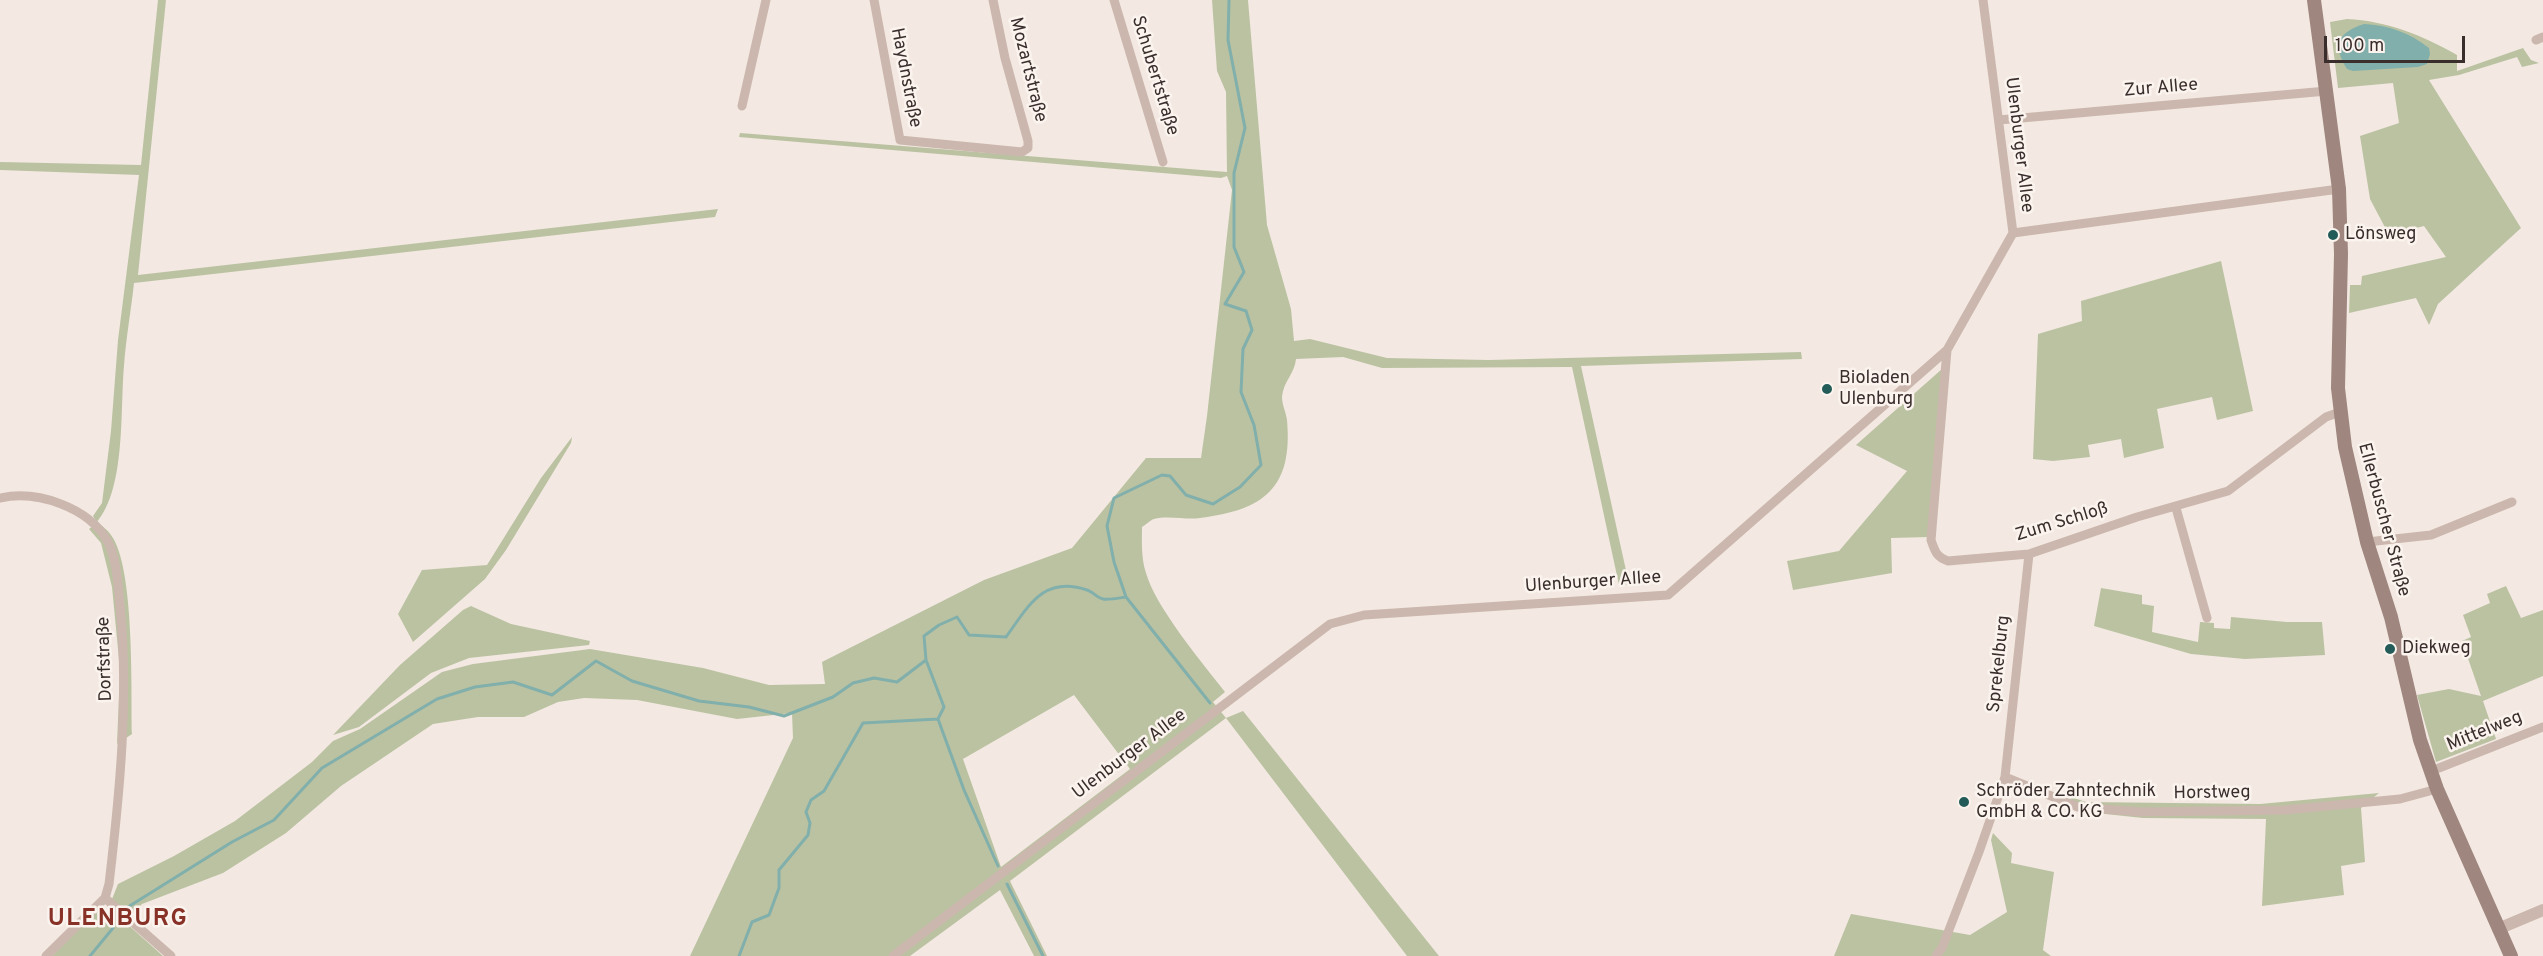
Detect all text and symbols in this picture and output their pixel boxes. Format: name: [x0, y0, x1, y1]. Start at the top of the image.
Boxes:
street label: Schubertstraße: [1126, 14, 1182, 138]
street label: Mozartstraße: [1004, 15, 1050, 125]
scale bar: [2327, 24, 2468, 62]
street label: Haydnstraße: [885, 26, 925, 130]
text: 100 m: [2335, 35, 2384, 58]
street label: Zur Allee: [2123, 75, 2199, 103]
street label: Ulenburger Allee: [1999, 76, 2037, 214]
place label: Lönsweg: [2345, 224, 2416, 246]
marker: Lönsweg: [2326, 228, 2340, 242]
place label: Bioladen Ulenburg: [1839, 368, 1913, 410]
marker: Bioladen Ulenburg: [1820, 382, 1834, 396]
street label: Ellerbuscher Straße: [2352, 441, 2414, 599]
street label: Zum Schloß: [2013, 499, 2111, 547]
street label: Ulenburger Allee: [1524, 567, 1662, 599]
street label: Sprekelburg: [1984, 614, 2016, 714]
street label: Dorfstraße: [94, 616, 118, 702]
place label: Diekweg: [2402, 638, 2471, 660]
marker: Diekweg: [2383, 642, 2397, 656]
street label: Ulenburger Allee: [1069, 705, 1191, 805]
street label: Mittelweg: [2444, 707, 2526, 757]
place label: Schröder Zahntechnik GmbH & CO. KG: [1976, 781, 2156, 824]
street label: Horstweg: [2173, 783, 2251, 805]
marker: Schröder Zahntechnik GmbH & CO. KG: [1957, 795, 1971, 809]
district label: ULENBURG: [48, 906, 188, 934]

